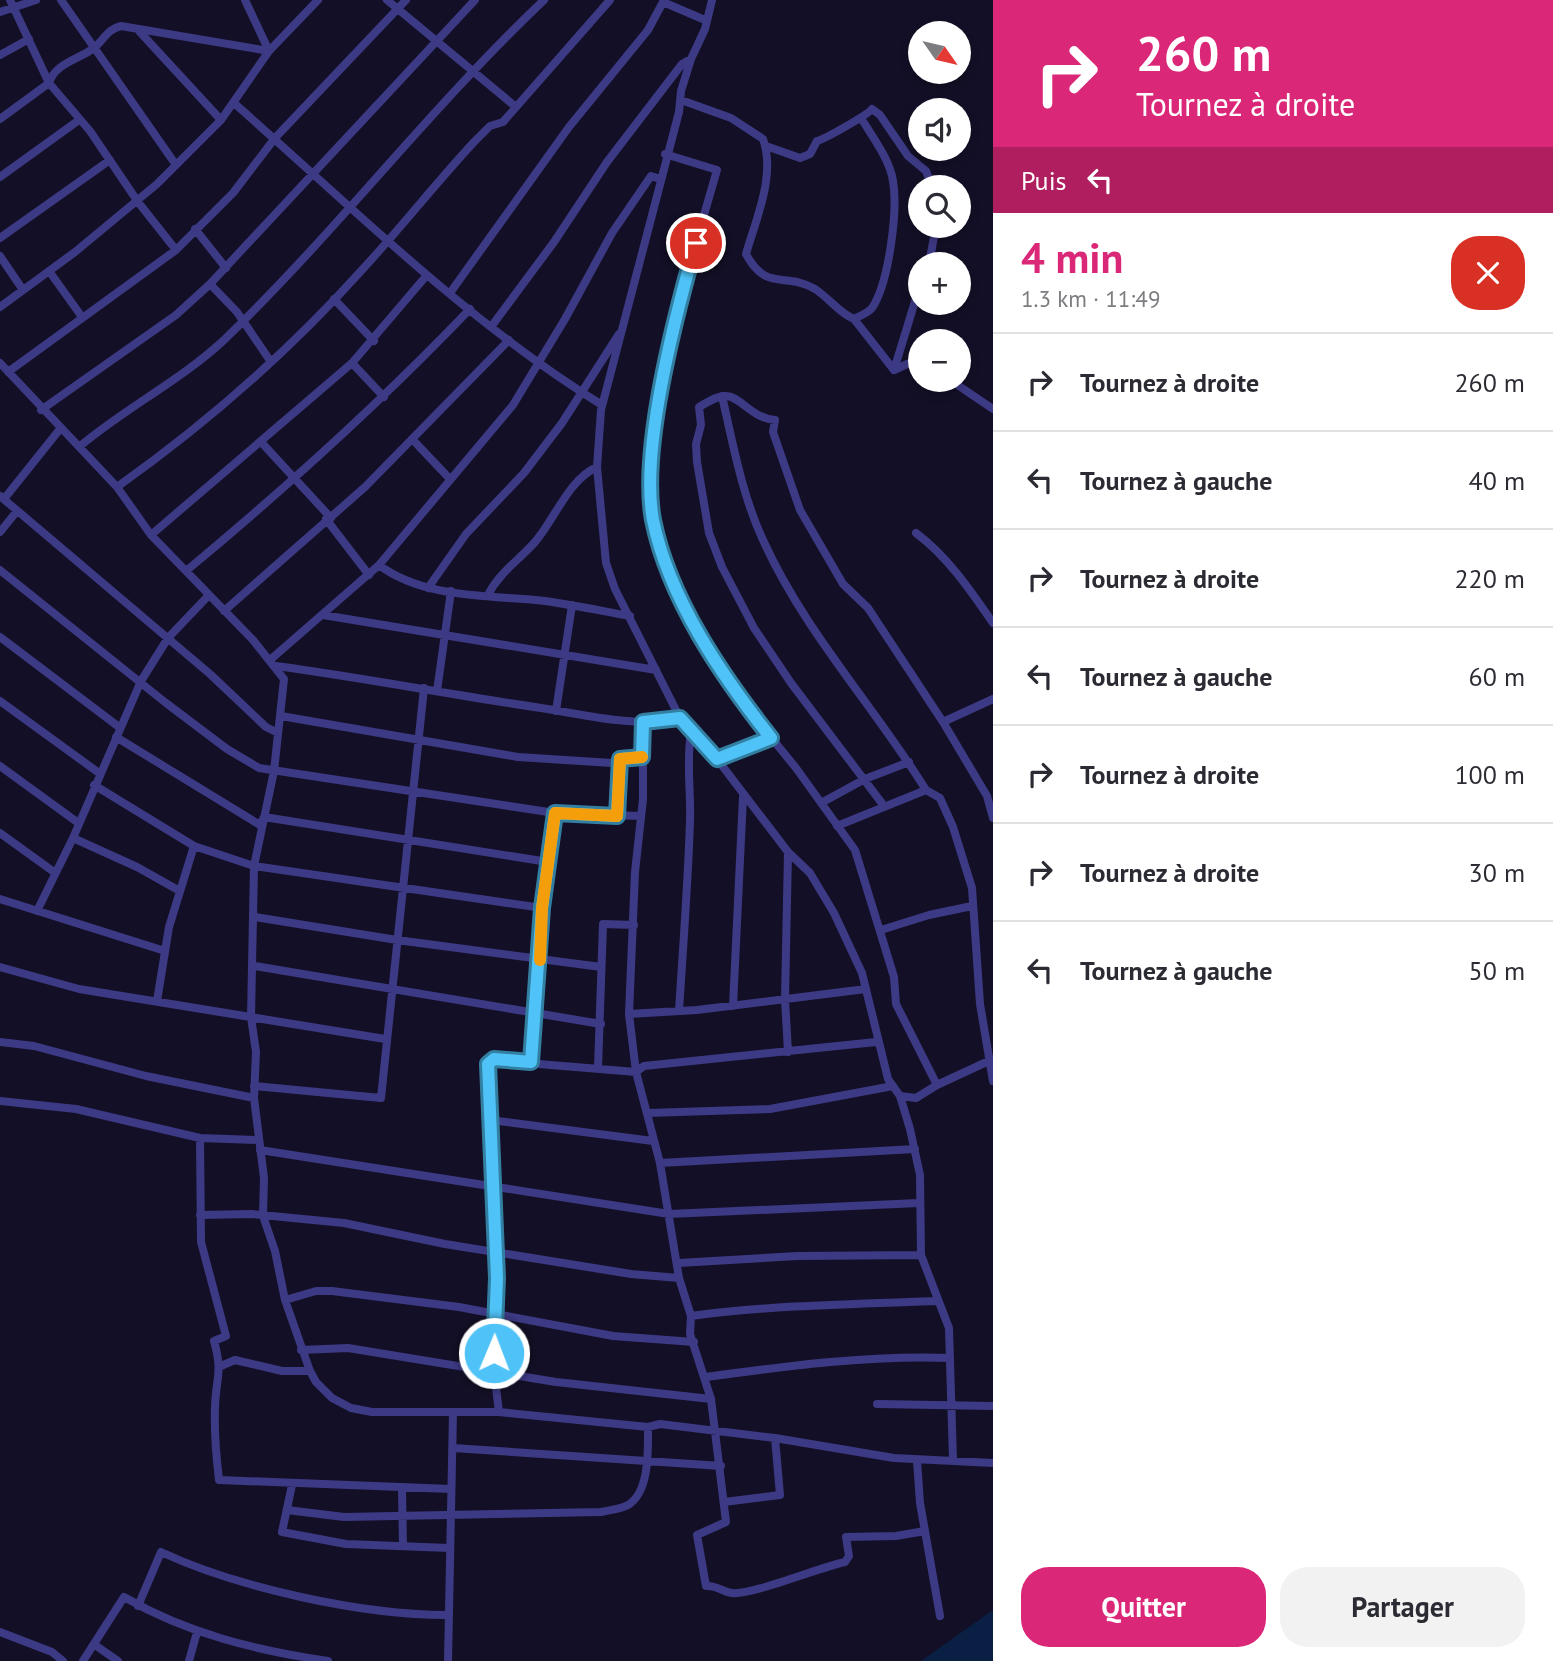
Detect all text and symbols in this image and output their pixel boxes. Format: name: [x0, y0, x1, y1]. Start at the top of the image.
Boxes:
north arrow: [908, 21, 971, 84]
map controls: [908, 21, 971, 392]
text: 260 m: [1136, 21, 1271, 85]
icon: right: [1021, 28, 1112, 119]
text: Tournez à droite: [1136, 83, 1355, 125]
button: sound: [908, 98, 971, 161]
icon: left: [1081, 161, 1119, 199]
text: Puis: [1021, 164, 1067, 197]
button: search: [908, 175, 971, 238]
pin: [666, 213, 726, 273]
icon: arrive: [677, 224, 715, 262]
text: 4 min: [1021, 230, 1123, 285]
button: close: [1451, 236, 1525, 310]
button: +: [908, 252, 971, 315]
text: 1.3 km · 11:49: [1021, 284, 1160, 313]
button: −: [908, 329, 971, 392]
icon: right: [1021, 363, 1059, 401]
text: Tournez à droite: [1080, 366, 1259, 399]
text: 260 m: [1454, 366, 1525, 399]
icon: left: [1021, 461, 1059, 499]
text: Tournez à gauche: [1080, 464, 1272, 497]
text: 40 m: [1469, 464, 1525, 497]
icon: right: [1021, 559, 1059, 597]
text: Tournez à droite: [1080, 562, 1259, 595]
text: 220 m: [1454, 562, 1525, 595]
icon: left: [1021, 657, 1059, 695]
text: Tournez à gauche: [1080, 660, 1272, 693]
text: 60 m: [1469, 660, 1525, 693]
icon: right: [1021, 755, 1059, 793]
text: Tournez à droite: [1080, 758, 1259, 791]
text: 100 m: [1454, 758, 1525, 791]
icon: right: [1021, 853, 1059, 891]
text: Tournez à droite: [1080, 856, 1259, 889]
text: 30 m: [1469, 856, 1525, 889]
icon: left: [1021, 951, 1059, 989]
text: Tournez à gauche: [1080, 954, 1272, 987]
text: 50 m: [1469, 954, 1525, 987]
position arrow: [457, 1316, 531, 1390]
button: Quitter: [1021, 1567, 1266, 1647]
button: Partager: [1280, 1567, 1525, 1647]

